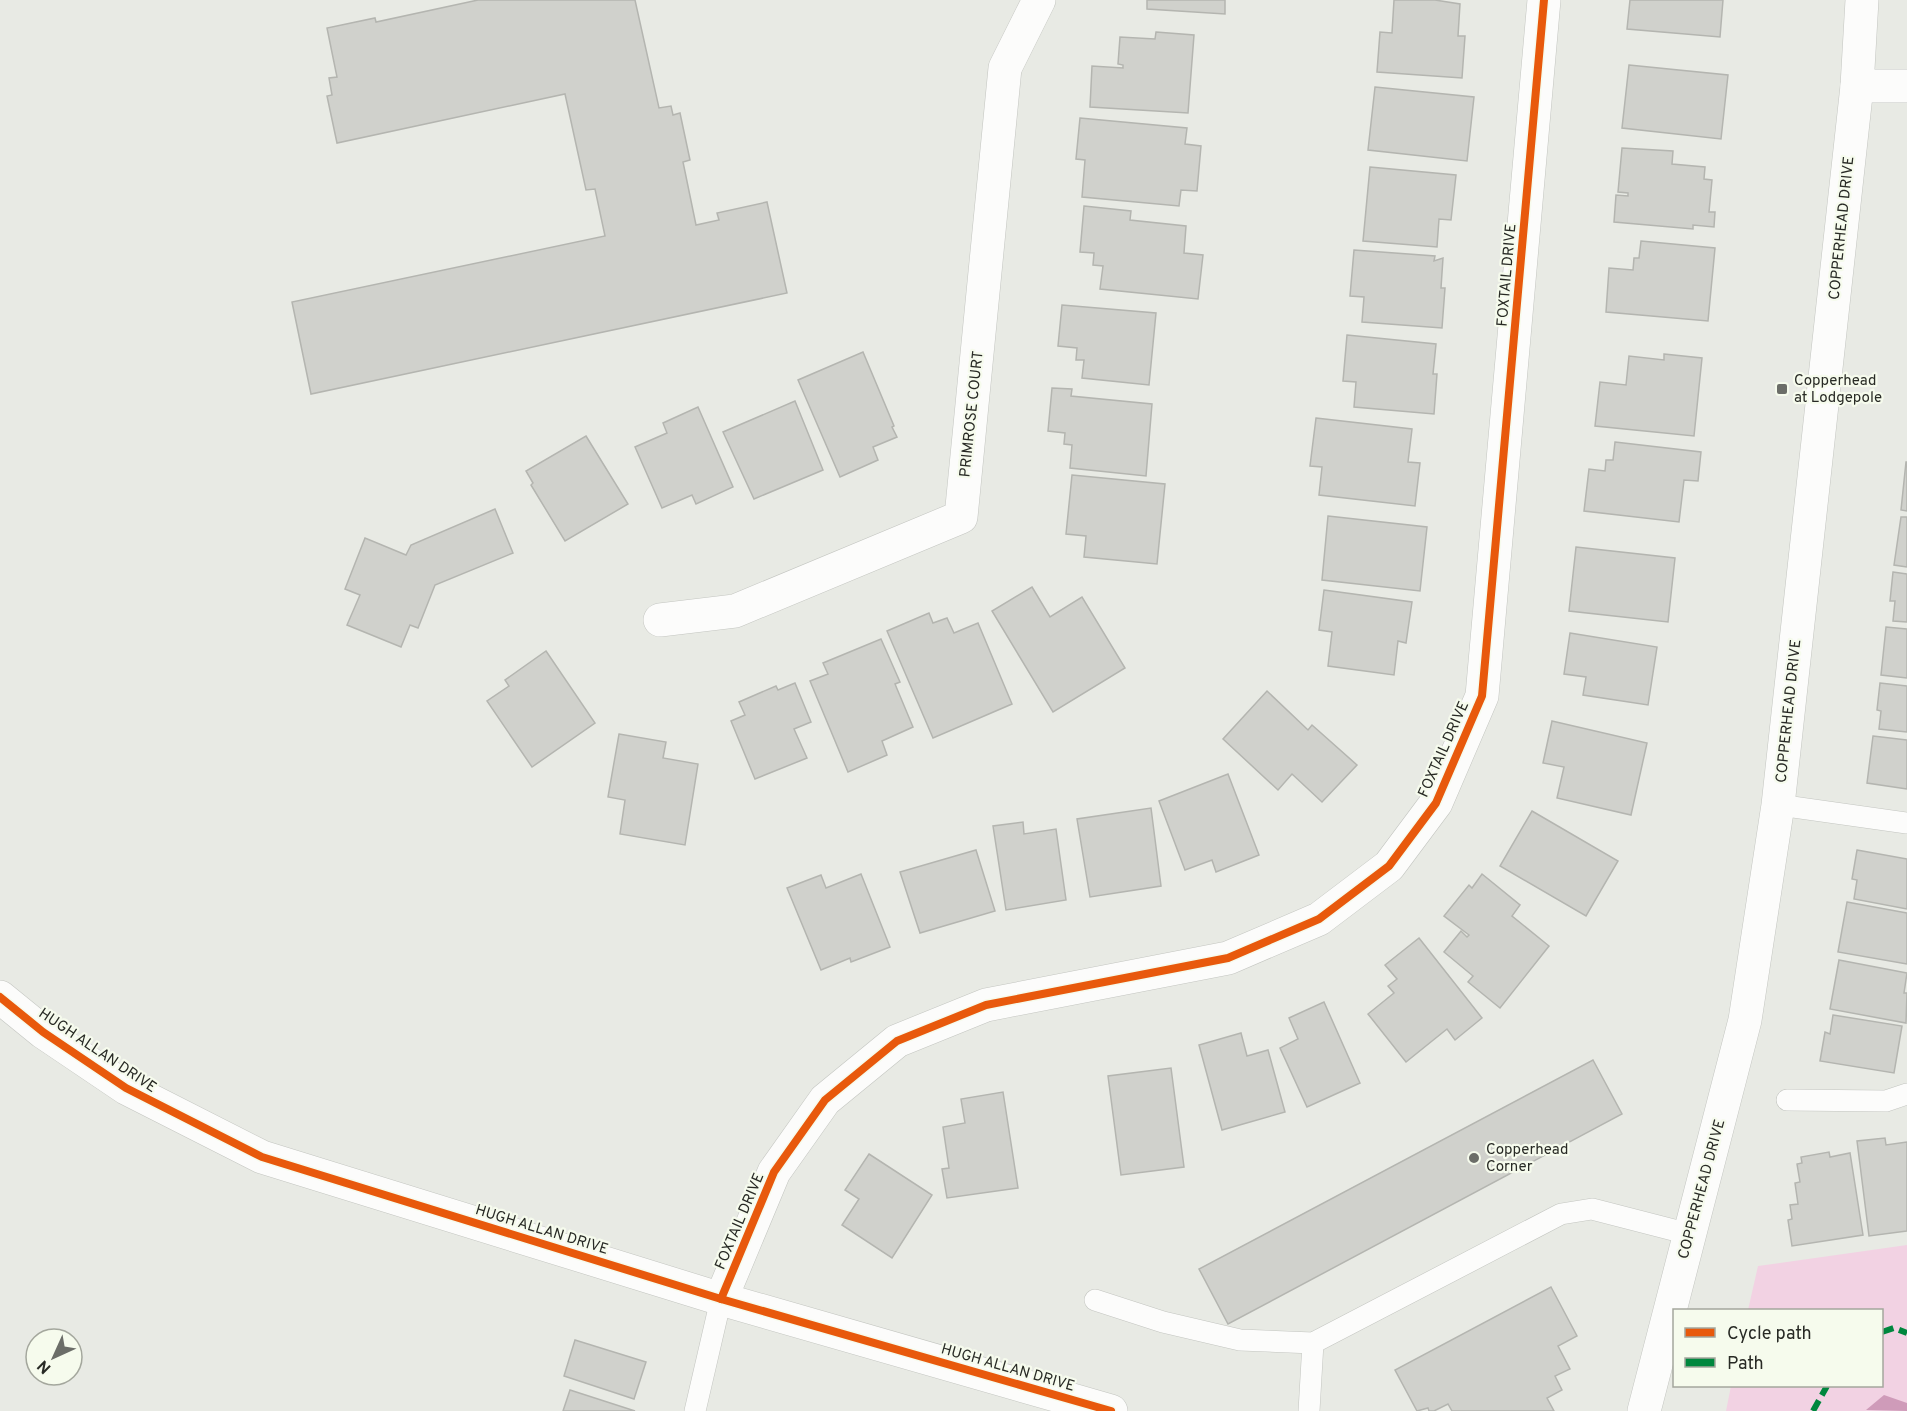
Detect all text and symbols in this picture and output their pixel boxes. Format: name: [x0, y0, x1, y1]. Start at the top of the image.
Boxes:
street label: COPPERHEAD DRIVE: [1826, 156, 1859, 301]
street label: FOXTAIL DRIVE: [1494, 223, 1521, 327]
street label: PRIMROSE COURT: [956, 350, 989, 478]
place label: Copperhead at Lodgepole: [1794, 372, 1882, 408]
marker: Copperhead at Lodgepole: [1775, 382, 1789, 396]
street label: COPPERHEAD DRIVE: [1773, 639, 1806, 784]
street label: FOXTAIL DRIVE: [1415, 699, 1474, 801]
street label: HUGH ALLAN DRIVE: [35, 1005, 160, 1098]
street label: COPPERHEAD DRIVE: [1675, 1117, 1730, 1261]
place label: Copperhead Corner: [1486, 1141, 1568, 1177]
marker: Copperhead Corner: [1467, 1151, 1481, 1165]
street label: FOXTAIL DRIVE: [711, 1170, 769, 1273]
street label: HUGH ALLAN DRIVE: [473, 1201, 610, 1260]
legend: [1673, 1309, 1883, 1387]
text: Cycle path: [1727, 1323, 1812, 1346]
north arrow: [24, 1327, 84, 1387]
street label: HUGH ALLAN DRIVE: [938, 1340, 1077, 1397]
text: Path: [1727, 1353, 1764, 1376]
text: N: [34, 1355, 56, 1377]

